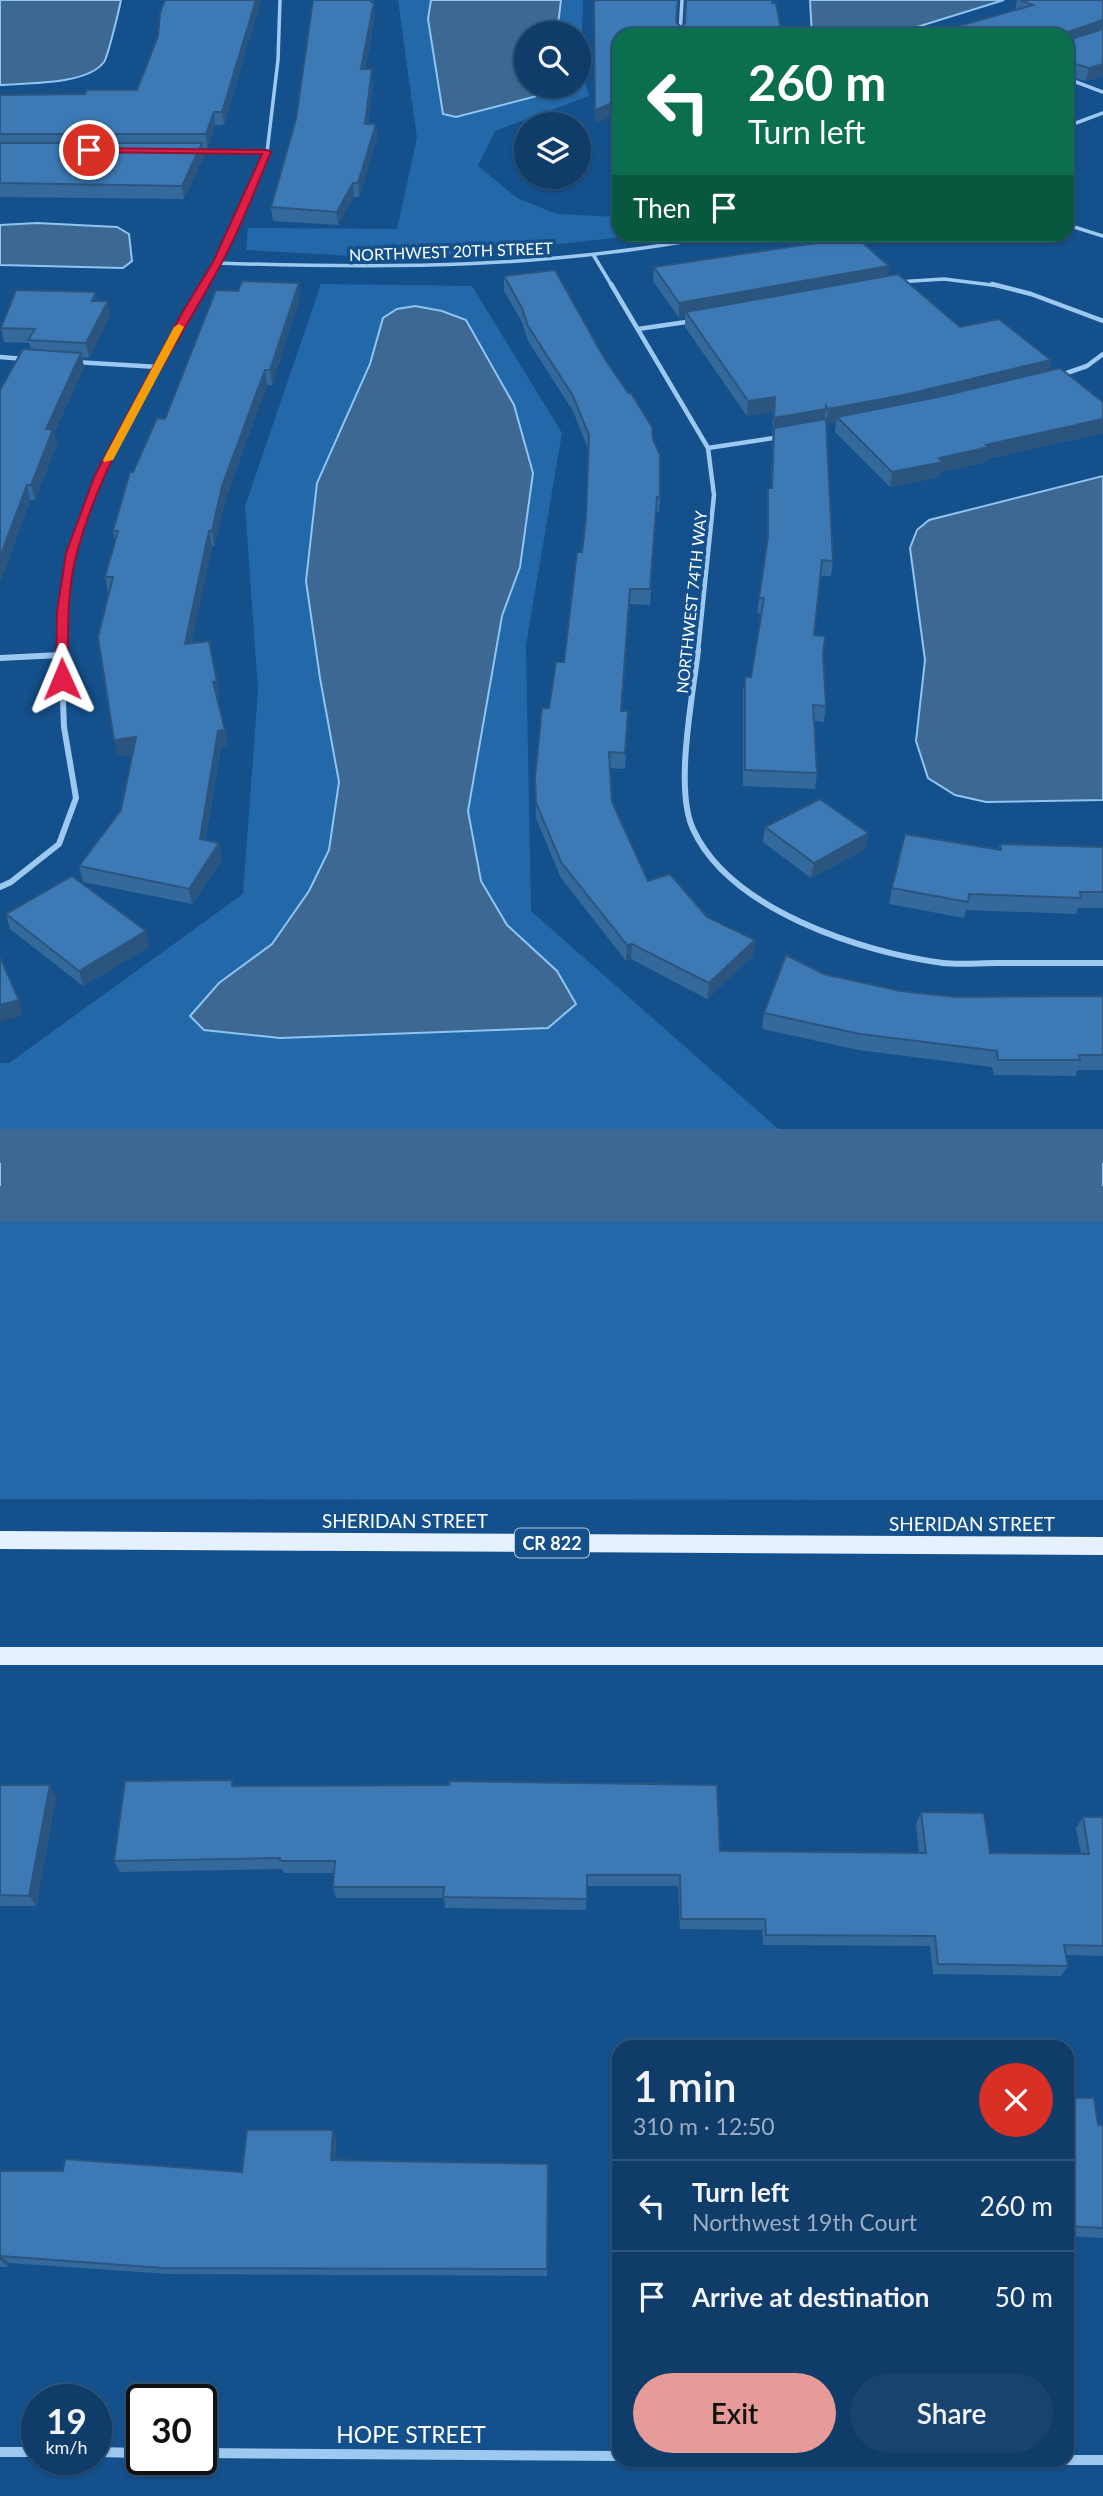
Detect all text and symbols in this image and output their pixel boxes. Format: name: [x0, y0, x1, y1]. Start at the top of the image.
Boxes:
map controls: [514, 21, 591, 189]
button: search: [514, 21, 591, 98]
text: 260 m: [748, 53, 886, 111]
icon: left: [633, 56, 724, 147]
button: layers: [514, 112, 591, 189]
text: Turn left: [748, 112, 865, 151]
pin: [59, 120, 119, 180]
icon: arrive: [70, 131, 108, 169]
icon: arrive: [705, 189, 743, 227]
text: Then: [633, 192, 691, 224]
street label: NORTHWEST 20TH STREET: [349, 238, 554, 264]
street label: NORTHWEST 74TH WAY: [672, 510, 710, 694]
position arrow: [25, 642, 99, 716]
street label: SHERIDAN STREET: [322, 1509, 488, 1532]
street label: SHERIDAN STREET: [889, 1512, 1055, 1535]
road number: CR 822: [515, 1528, 589, 1558]
text: 1 min: [633, 2061, 737, 2111]
button: close: [979, 2063, 1053, 2137]
text: 310 m · 12:50: [633, 2112, 775, 2140]
text: Turn left: [692, 2176, 789, 2208]
icon: left: [633, 2187, 671, 2225]
text: 260 m: [980, 2190, 1053, 2222]
text: Northwest 19th Court: [692, 2208, 917, 2236]
icon: arrive: [633, 2278, 671, 2316]
text: Arrive at destination: [692, 2281, 929, 2313]
text: 50 m: [995, 2281, 1053, 2313]
button: Exit: [633, 2373, 836, 2453]
button: Share: [850, 2373, 1053, 2453]
speed limit sign: 30: [126, 2384, 217, 2475]
text: 19: [46, 2399, 87, 2441]
street label: HOPE STREET: [336, 2420, 486, 2448]
text: km/h: [45, 2436, 88, 2458]

